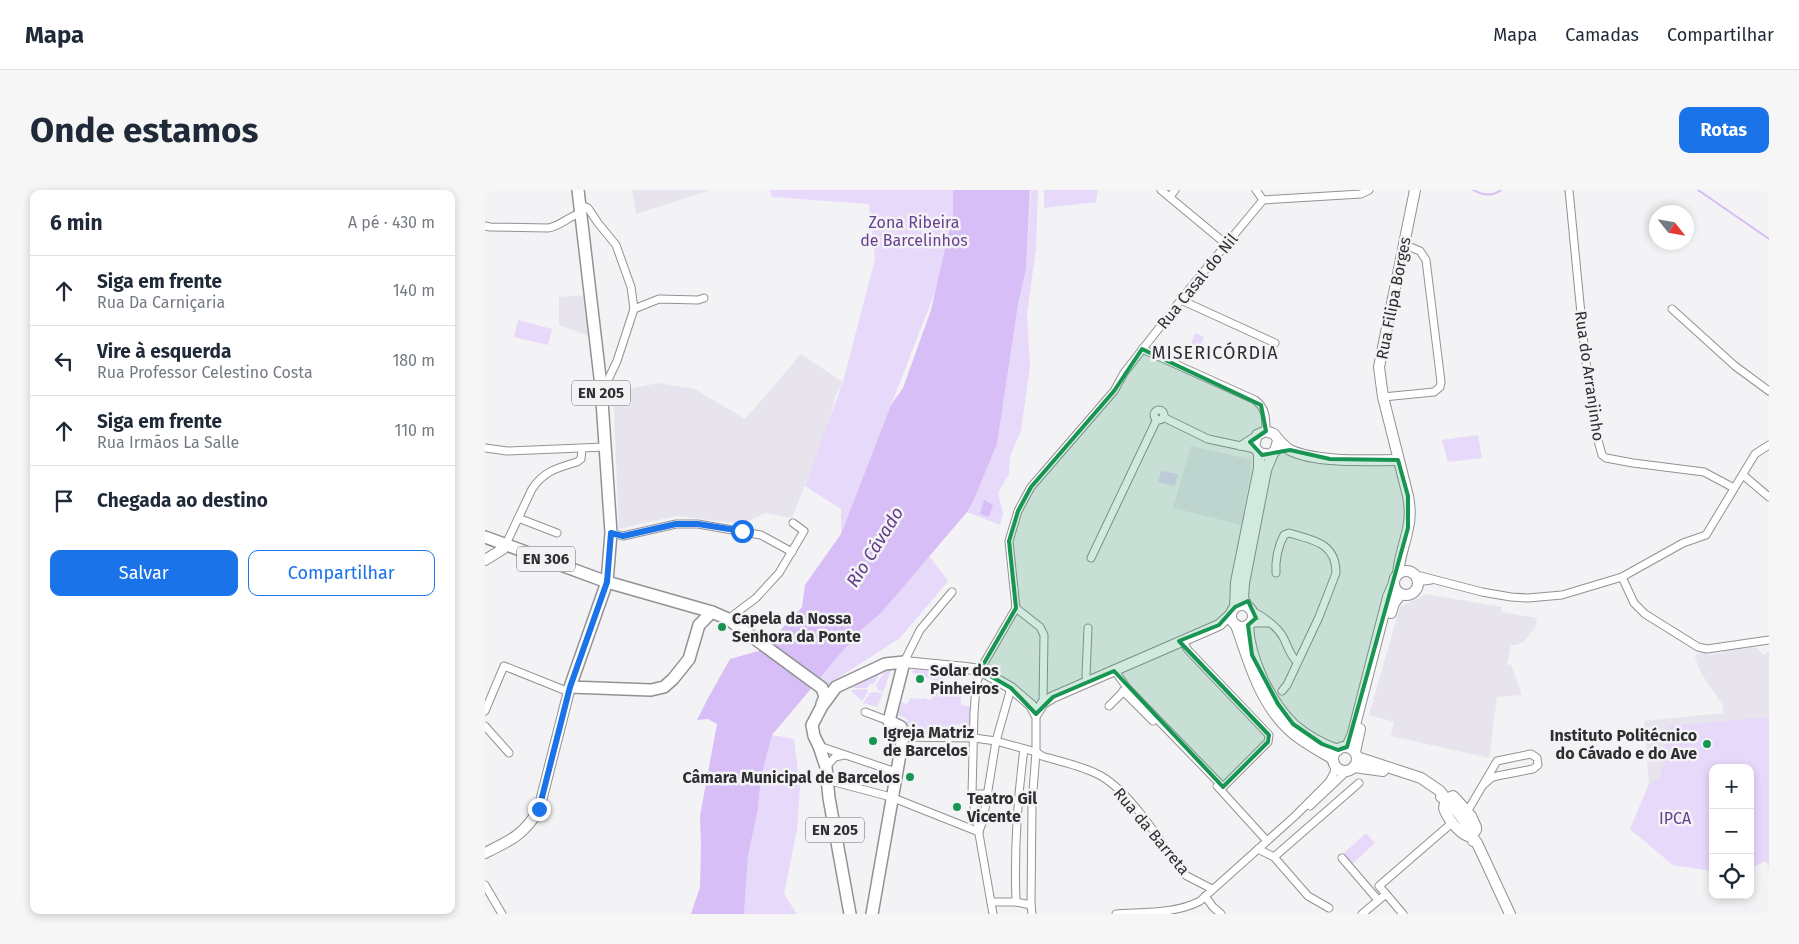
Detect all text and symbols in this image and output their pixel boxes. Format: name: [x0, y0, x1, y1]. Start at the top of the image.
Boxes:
text: Mapa: [25, 21, 84, 49]
text: Mapa: [1493, 24, 1537, 46]
text: Camadas: [1565, 24, 1639, 46]
text: Compartilhar: [1667, 24, 1774, 46]
button: Rotas: [1679, 107, 1769, 153]
text: Onde estamos: [30, 109, 258, 151]
north arrow: [1649, 205, 1694, 250]
text: 6 min: [50, 210, 103, 236]
text: A pé · 430 m: [348, 213, 435, 232]
park label: Zona Ribeira de Barcelinhos: [860, 213, 968, 250]
street label: Rua Casal do Nil: [1153, 230, 1242, 333]
street label: Rua Filipa Borges: [1372, 235, 1415, 361]
text: Siga em frente: [97, 270, 222, 293]
icon: ahead: [50, 277, 78, 305]
text: 140 m: [393, 281, 435, 300]
text: Rua Da Carniçaria: [97, 293, 225, 312]
street label: Rua do Arranjinho: [1571, 310, 1608, 442]
text: Vire à esquerda: [97, 340, 231, 363]
district label: MISERICÓRDIA: [1151, 342, 1279, 364]
icon: left: [50, 347, 78, 375]
text: 180 m: [392, 351, 435, 370]
text: Rua Professor Celestino Costa: [97, 363, 313, 382]
road number: EN 205: [572, 380, 630, 406]
text: Siga em frente: [97, 410, 222, 433]
icon: ahead: [50, 417, 78, 445]
text: 110 m: [394, 421, 435, 440]
text: Rua Irmãos La Salle: [97, 433, 239, 452]
icon: arrive: [50, 487, 78, 515]
text: Chegada ao destino: [97, 489, 268, 512]
water label: Rio Cávado: [842, 503, 908, 591]
route start: [731, 520, 754, 543]
road number: EN 306: [517, 546, 575, 572]
button: Salvar: [50, 550, 238, 596]
button: Compartilhar: [248, 550, 435, 596]
place label: Capela da Nossa Senhora da Ponte: [732, 609, 861, 646]
marker: Capela da Nossa Senhora da Ponte: [716, 621, 728, 633]
place label: Solar dos Pinheiros: [930, 661, 999, 698]
marker: Solar dos Pinheiros: [914, 673, 926, 685]
place label: Igreja Matriz de Barcelos: [883, 723, 975, 760]
place label: Instituto Politécnico do Cávado e do Ave: [1550, 726, 1697, 763]
marker: Igreja Matriz de Barcelos: [867, 735, 879, 747]
marker: Instituto Politécnico do Cávado e do Ave: [1701, 738, 1713, 750]
map controls: [1709, 764, 1754, 899]
button: +: [1709, 764, 1754, 809]
place label: Câmara Municipal de Barcelos: [683, 768, 900, 787]
marker: Câmara Municipal de Barcelos: [904, 771, 916, 783]
street label: Rua da Barreta: [1110, 784, 1194, 879]
place label: Teatro Gil Vicente: [966, 789, 1037, 826]
route end: [528, 798, 551, 821]
marker: Teatro Gil Vicente: [951, 801, 963, 813]
park label: IPCA: [1659, 809, 1692, 828]
button: −: [1709, 809, 1754, 854]
road number: EN 205: [806, 818, 864, 842]
button: locate: [1709, 854, 1754, 899]

